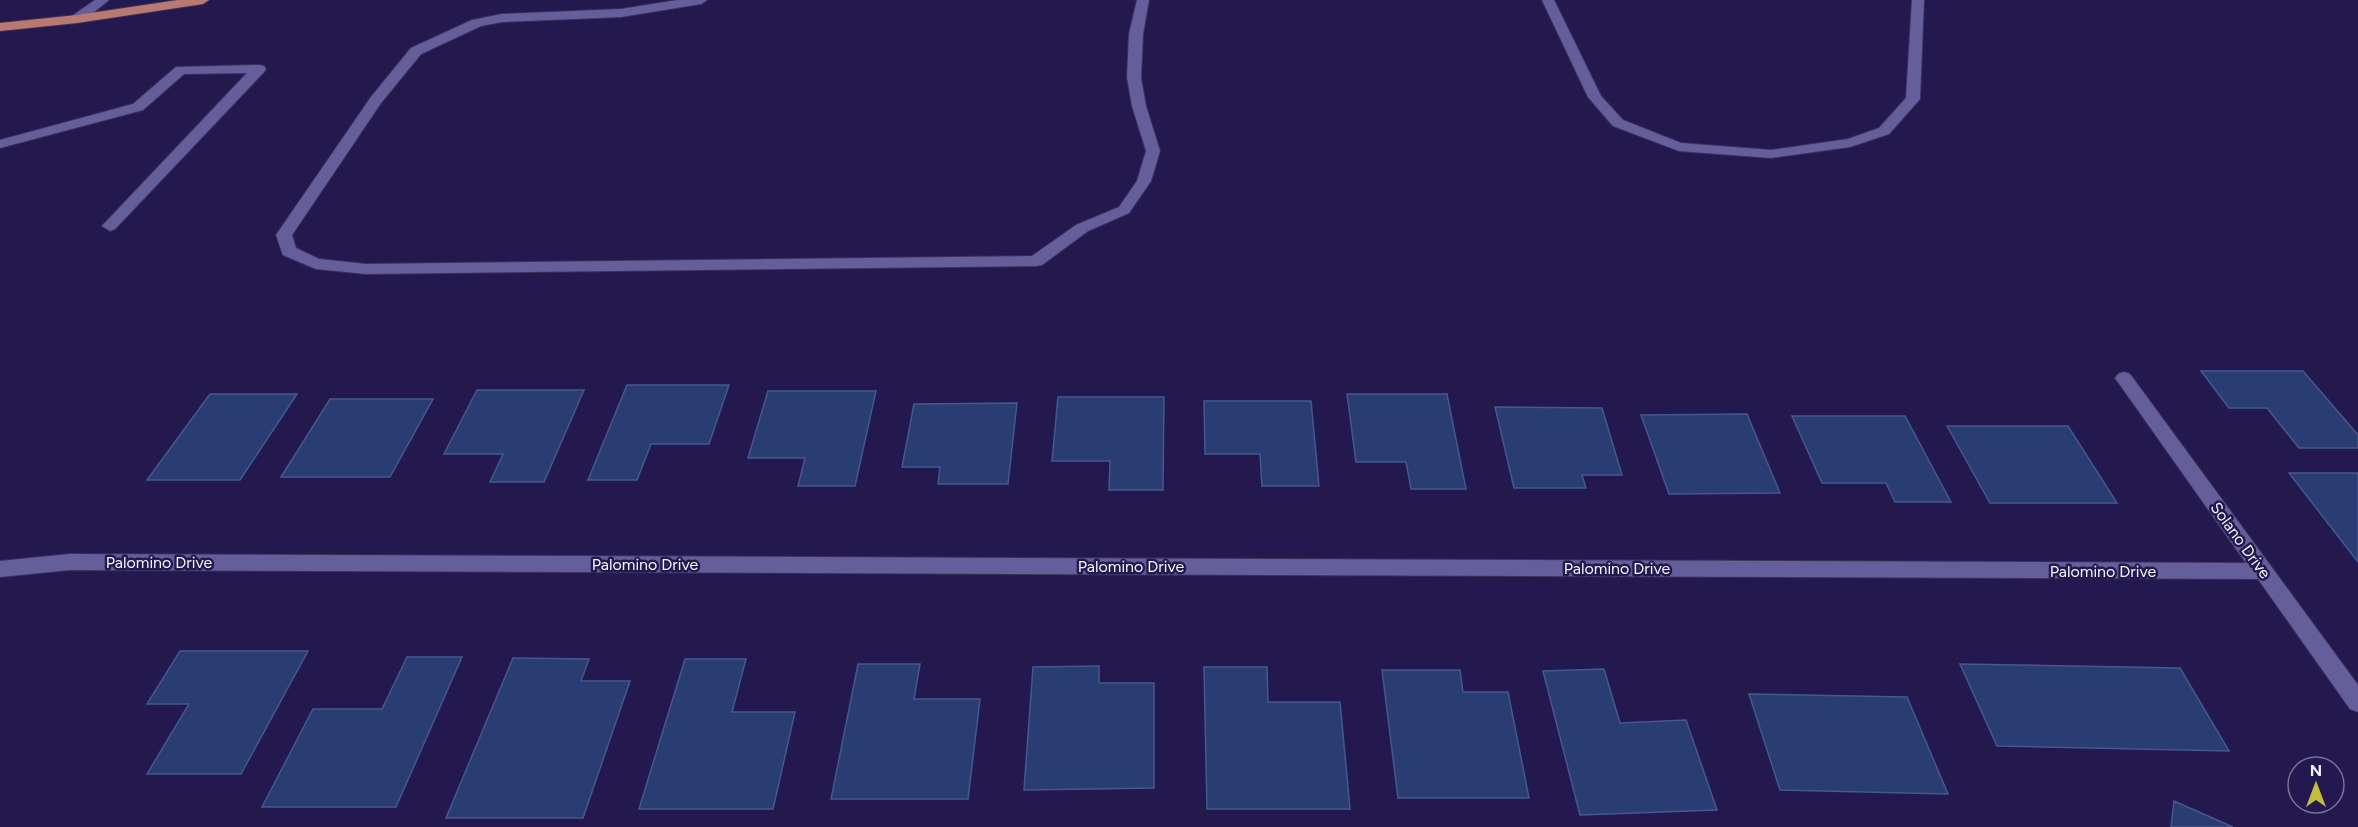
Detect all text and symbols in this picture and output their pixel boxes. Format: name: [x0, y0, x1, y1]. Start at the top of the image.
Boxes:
street label: Solano Drive: [2206, 498, 2275, 582]
street label: Palomino Drive: [106, 553, 213, 572]
street label: Palomino Drive: [592, 555, 699, 574]
street label: Palomino Drive: [1078, 557, 1185, 576]
street label: Palomino Drive: [1564, 559, 1671, 578]
street label: Palomino Drive: [2050, 562, 2157, 581]
north arrow: [2286, 755, 2346, 815]
text: N: [2310, 761, 2322, 780]

